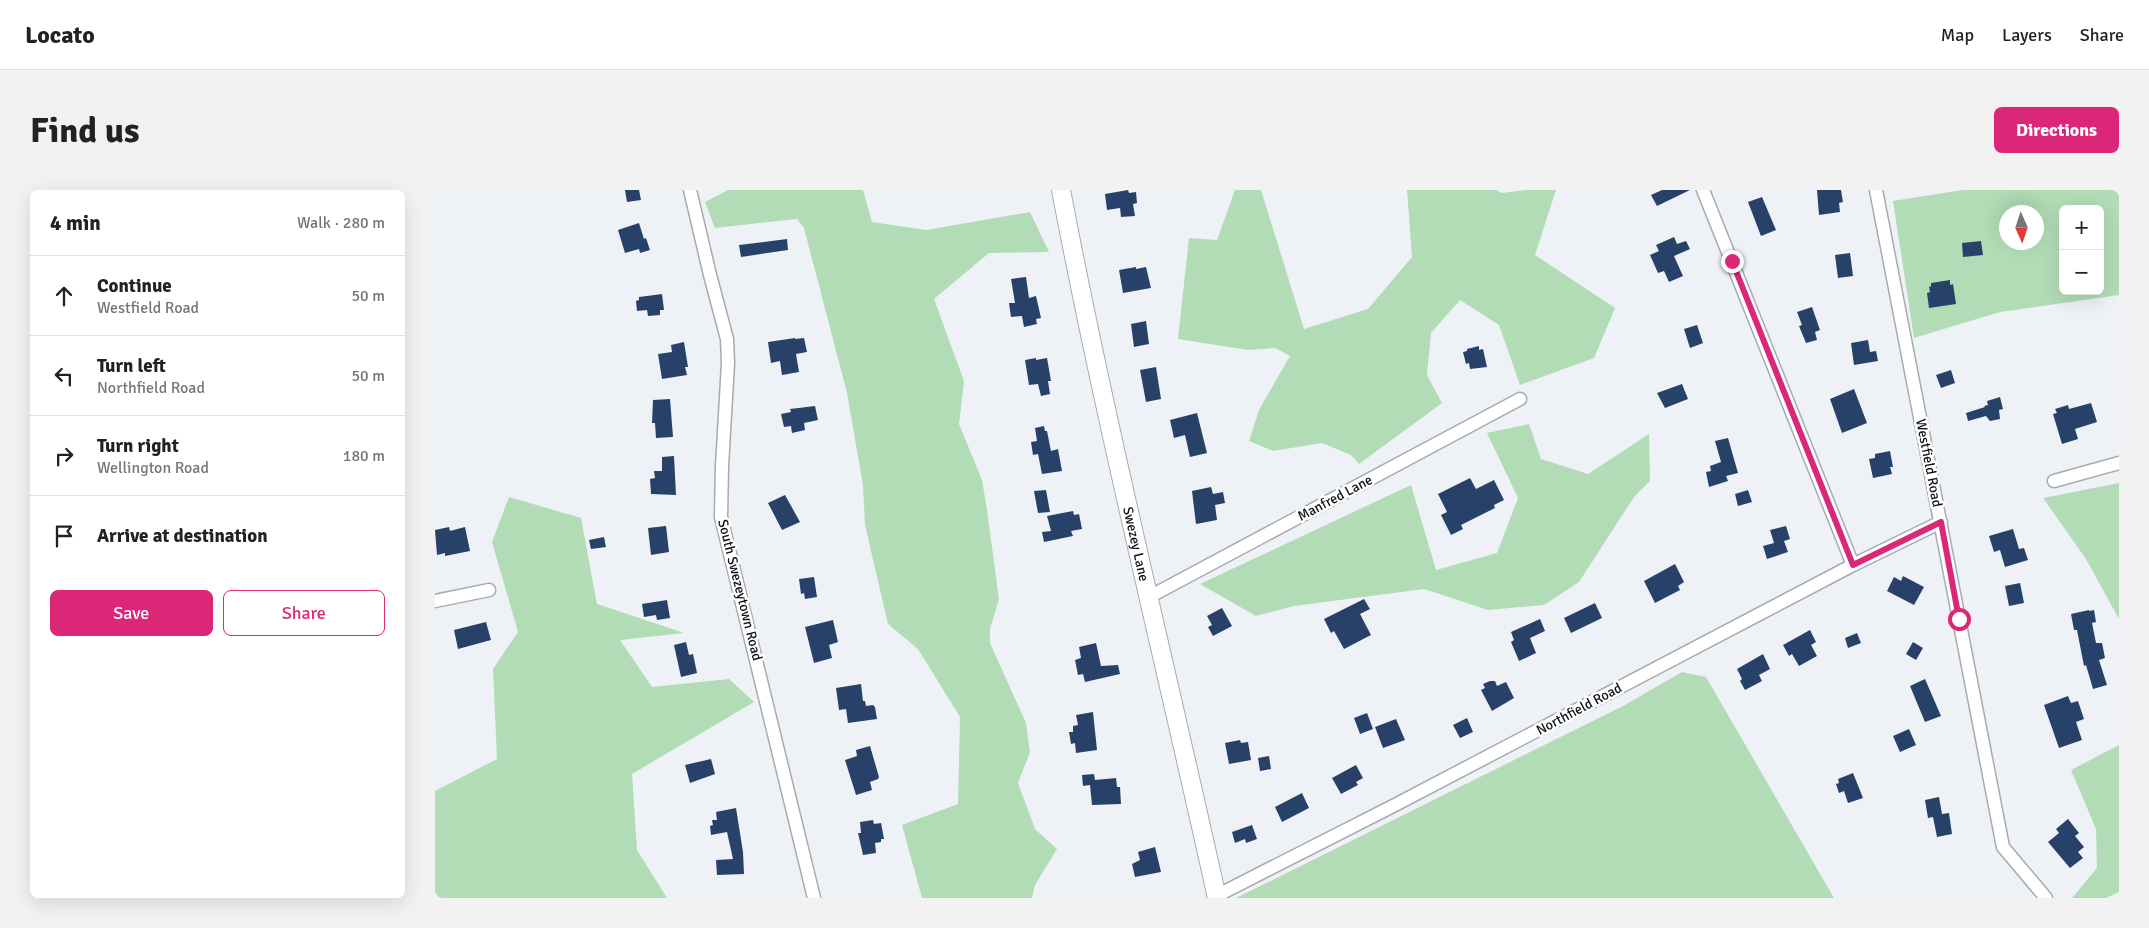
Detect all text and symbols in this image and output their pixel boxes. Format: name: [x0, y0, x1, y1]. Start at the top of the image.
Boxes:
text: Locato: [25, 20, 95, 50]
text: Map: [1941, 24, 1974, 46]
text: Layers: [2002, 24, 2052, 46]
text: Share: [2080, 24, 2124, 46]
button: Directions: [1994, 107, 2119, 153]
text: Find us: [30, 109, 140, 152]
north arrow: [1999, 205, 2044, 250]
map controls: [2059, 205, 2104, 295]
button: +: [2059, 205, 2104, 250]
text: 4 min: [50, 210, 101, 236]
text: Walk · 280 m: [297, 213, 385, 233]
route end: [1721, 250, 1744, 273]
button: −: [2059, 250, 2104, 295]
text: Continue: [97, 274, 172, 298]
icon: ahead: [50, 282, 78, 310]
text: 50 m: [351, 286, 385, 306]
text: Westfield Road: [97, 298, 199, 318]
text: Turn left: [97, 354, 166, 378]
icon: left: [50, 362, 78, 390]
text: 50 m: [351, 366, 385, 386]
text: Northfield Road: [97, 378, 205, 398]
street label: Westfield Road: [1912, 418, 1946, 508]
text: Turn right: [97, 434, 179, 458]
icon: right: [50, 442, 78, 470]
text: 180 m: [343, 446, 385, 466]
text: Wellington Road: [97, 458, 209, 478]
street label: Manfred Lane: [1295, 471, 1375, 525]
street label: Swezey Lane: [1120, 505, 1153, 583]
street label: South Swezeytown Road: [714, 518, 766, 662]
icon: arrive: [50, 522, 78, 550]
text: Arrive at destination: [97, 524, 268, 548]
button: Save: [50, 590, 213, 636]
button: Share: [223, 590, 385, 636]
route start: [1948, 608, 1971, 631]
street label: Northfield Road: [1533, 679, 1625, 739]

